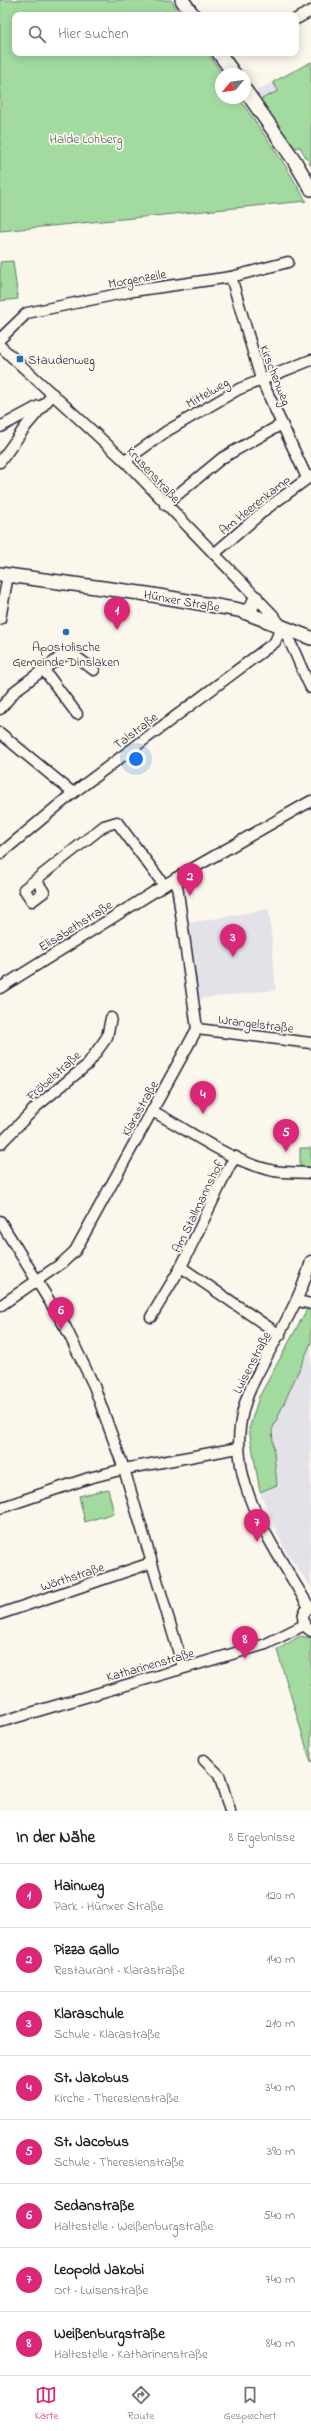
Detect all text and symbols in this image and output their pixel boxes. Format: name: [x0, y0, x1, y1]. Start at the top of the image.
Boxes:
search box: [12, 12, 299, 56]
icon: search: [26, 23, 48, 45]
text: Hier suchen: [58, 23, 129, 45]
north arrow: [215, 68, 251, 104]
park label: Halde Lohberg: [49, 130, 123, 150]
street label: Morgenzeile: [107, 265, 168, 295]
street label: Kirschenweg: [253, 342, 295, 409]
place label: Staudenweg: [28, 351, 95, 371]
marker: Staudenweg: [15, 354, 25, 364]
street label: Mittelweg: [183, 373, 234, 414]
street label: Krusenstraße: [122, 442, 184, 508]
street label: Am Heerenkamp: [215, 471, 295, 540]
street label: Hünxer Straße: [142, 585, 221, 618]
pin: 1: [104, 597, 130, 630]
marker: Apostolische Gemeinde Dinslaken: [61, 627, 71, 637]
place label: Apostolische Gemeinde Dinslaken: [12, 638, 120, 672]
street label: Talstraße: [110, 708, 162, 754]
your location: [126, 749, 146, 769]
pin: 2: [177, 863, 203, 896]
street label: Elisabethstraße: [35, 896, 117, 957]
pin: 3: [220, 924, 246, 957]
street label: Wrangelstraße: [217, 1010, 295, 1040]
street label: Fröbelstraße: [22, 1046, 85, 1106]
street label: Klarastraße: [117, 1077, 164, 1140]
pin: 4: [190, 1081, 216, 1114]
pin: 5: [273, 1119, 299, 1152]
street label: Am Stallmannshof: [168, 1156, 229, 1256]
pin: 6: [48, 1297, 74, 1330]
street label: Luisenstraße: [228, 1328, 276, 1397]
pin: 7: [244, 1509, 270, 1542]
street label: Wörthstraße: [38, 1558, 107, 1597]
pin: 8: [232, 1626, 258, 1659]
street label: Katharinenstraße: [104, 1644, 197, 1687]
text: In der Nähe: [16, 1825, 95, 1850]
text: 8 Ergebnisse: [229, 1828, 295, 1847]
text: Hainweg: [54, 1875, 104, 1897]
text: 1: [27, 1886, 31, 1905]
text: 120 m: [265, 1886, 295, 1905]
text: Park · Hünxer Straße: [54, 1897, 163, 1916]
text: Pizza Gallo: [54, 1939, 119, 1961]
text: 2: [26, 1950, 32, 1969]
text: 140 m: [267, 1950, 295, 1969]
text: Restaurant · Klarastraße: [54, 1961, 185, 1980]
text: Klaraschule: [54, 2003, 124, 2025]
text: 3: [26, 2014, 32, 2033]
text: 210 m: [265, 2014, 295, 2033]
text: Schule · Klarastraße: [54, 2025, 160, 2044]
text: St. Jakobus: [54, 2067, 129, 2089]
text: 4: [26, 2078, 32, 2097]
text: 340 m: [265, 2078, 295, 2097]
text: Kirche · Theresienstraße: [54, 2089, 179, 2108]
text: St. Jacobus: [54, 2131, 129, 2153]
text: 5: [25, 2142, 33, 2161]
text: 390 m: [267, 2142, 295, 2161]
text: Schule · Theresienstraße: [54, 2153, 184, 2172]
text: Sedanstraße: [54, 2195, 134, 2217]
text: 6: [26, 2206, 32, 2225]
text: 540 m: [263, 2206, 295, 2225]
text: Haltestelle · Weißenburgstraße: [54, 2217, 213, 2236]
text: Leopold Jakobi: [54, 2259, 144, 2281]
text: 7: [26, 2270, 32, 2289]
text: 740 m: [265, 2270, 295, 2289]
text: Ort · Luisenstraße: [54, 2281, 148, 2300]
text: Weißenburgstraße: [54, 2323, 165, 2345]
text: 8: [27, 2334, 31, 2353]
text: 840 m: [266, 2334, 295, 2353]
text: Haltestelle · Katharinenstraße: [54, 2345, 208, 2364]
tab: Karte: [35, 2384, 58, 2424]
tab: Route: [128, 2384, 154, 2424]
tab: Gespeichert: [224, 2384, 276, 2424]

